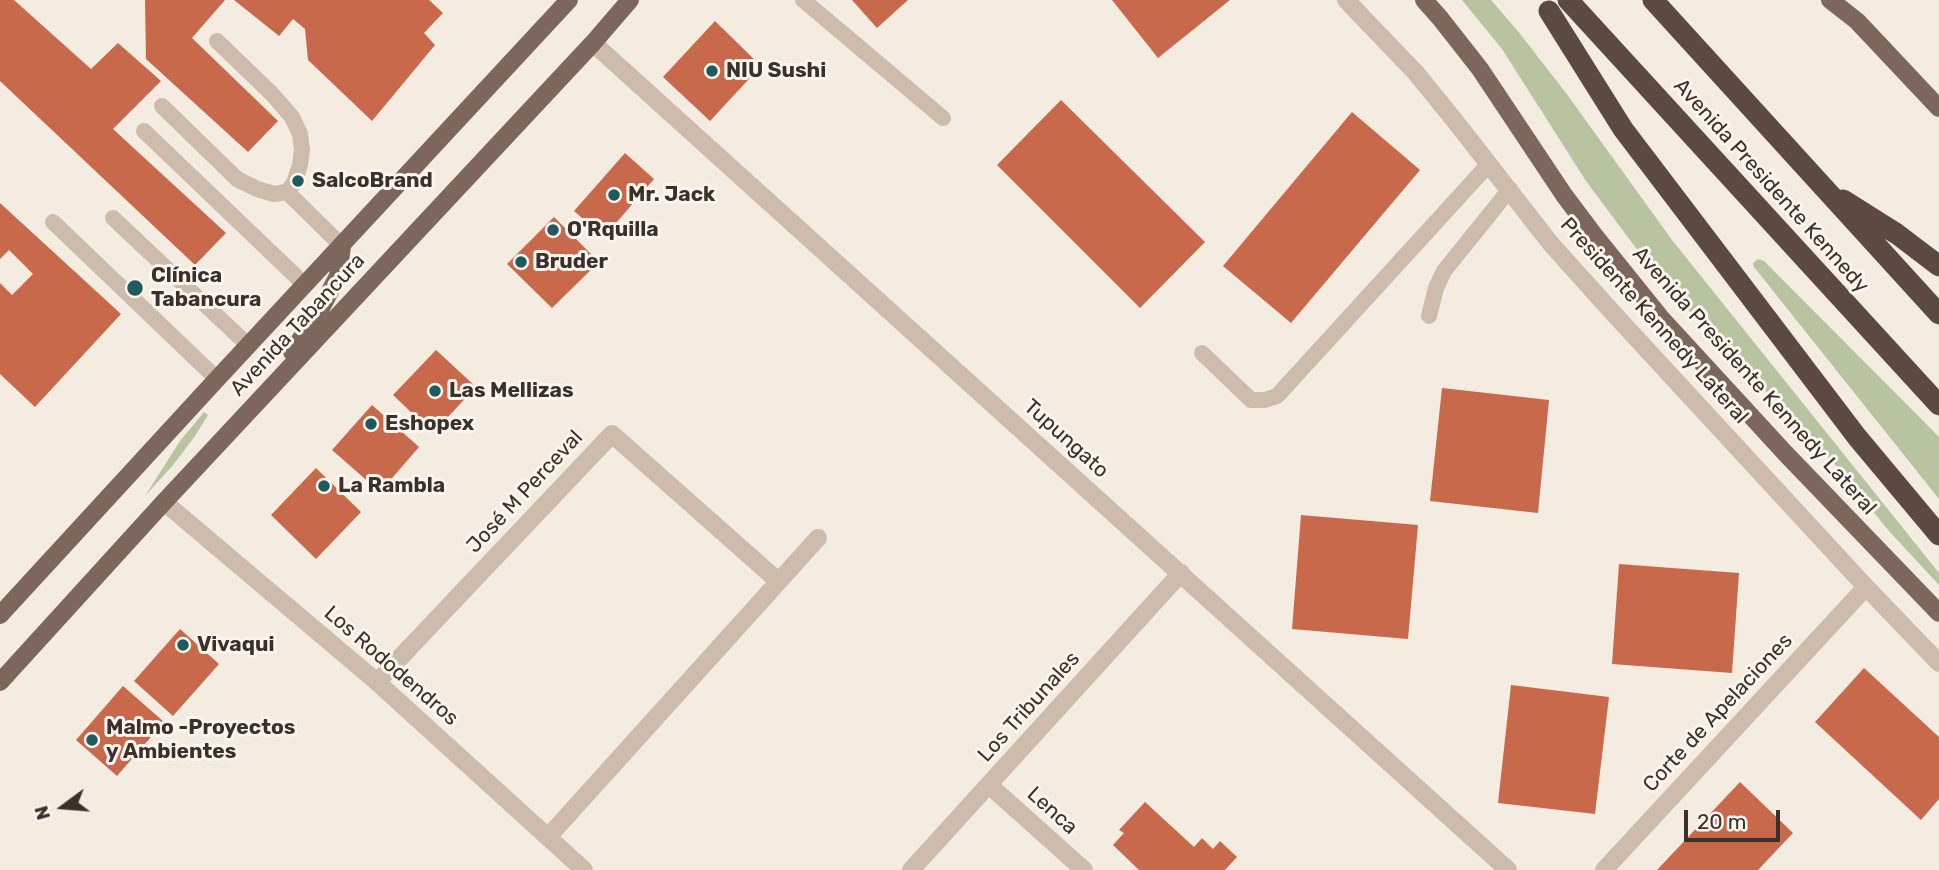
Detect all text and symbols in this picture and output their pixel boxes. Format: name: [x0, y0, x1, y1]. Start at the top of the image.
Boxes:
place label: NIU Sushi: [726, 58, 826, 84]
marker: NIU Sushi: [704, 63, 720, 79]
street label: Avenida Presidente Kennedy: [1668, 74, 1874, 298]
place label: SalcoBrand: [312, 168, 433, 194]
marker: SalcoBrand: [290, 173, 306, 189]
place label: Mr. Jack: [628, 182, 715, 208]
marker: Mr. Jack: [606, 187, 622, 203]
street label: Presidente Kennedy Lateral: [1555, 213, 1753, 429]
place label: O'Rquilla: [567, 217, 659, 243]
marker: O'Rquilla: [545, 222, 561, 238]
street label: Avenida Presidente Kennedy Lateral: [1627, 242, 1881, 520]
street label: Avenida Tabancura: [225, 248, 371, 402]
place label: Bruder: [535, 249, 608, 275]
marker: Bruder: [513, 254, 529, 270]
place label: Clínica Tabancura: [151, 263, 262, 313]
marker: Clínica Tabancura: [125, 278, 145, 298]
place label: Las Mellizas: [449, 378, 574, 404]
marker: Las Mellizas: [427, 383, 443, 399]
street label: Tupungato: [1018, 394, 1114, 484]
place label: Eshopex: [385, 411, 474, 437]
marker: Eshopex: [363, 416, 379, 432]
street label: José M Perceval: [462, 425, 588, 559]
place label: La Rambla: [338, 473, 445, 499]
marker: La Rambla: [316, 478, 332, 494]
street label: Los Rododendros: [319, 601, 463, 731]
street label: Corte de Apelaciones: [1638, 629, 1798, 797]
place label: Vivaqui: [197, 632, 274, 658]
marker: Vivaqui: [175, 637, 191, 653]
street label: Los Tribunales: [973, 647, 1085, 767]
place label: Malmo -Proyectos y Ambientes: [106, 715, 295, 765]
marker: Malmo -Proyectos y Ambientes: [84, 732, 100, 748]
north arrow: [28, 772, 98, 842]
street label: Lenca: [1022, 782, 1082, 840]
scale bar: [1687, 796, 1783, 840]
text: N: [29, 803, 55, 823]
text: 20 m: [1697, 809, 1746, 834]

